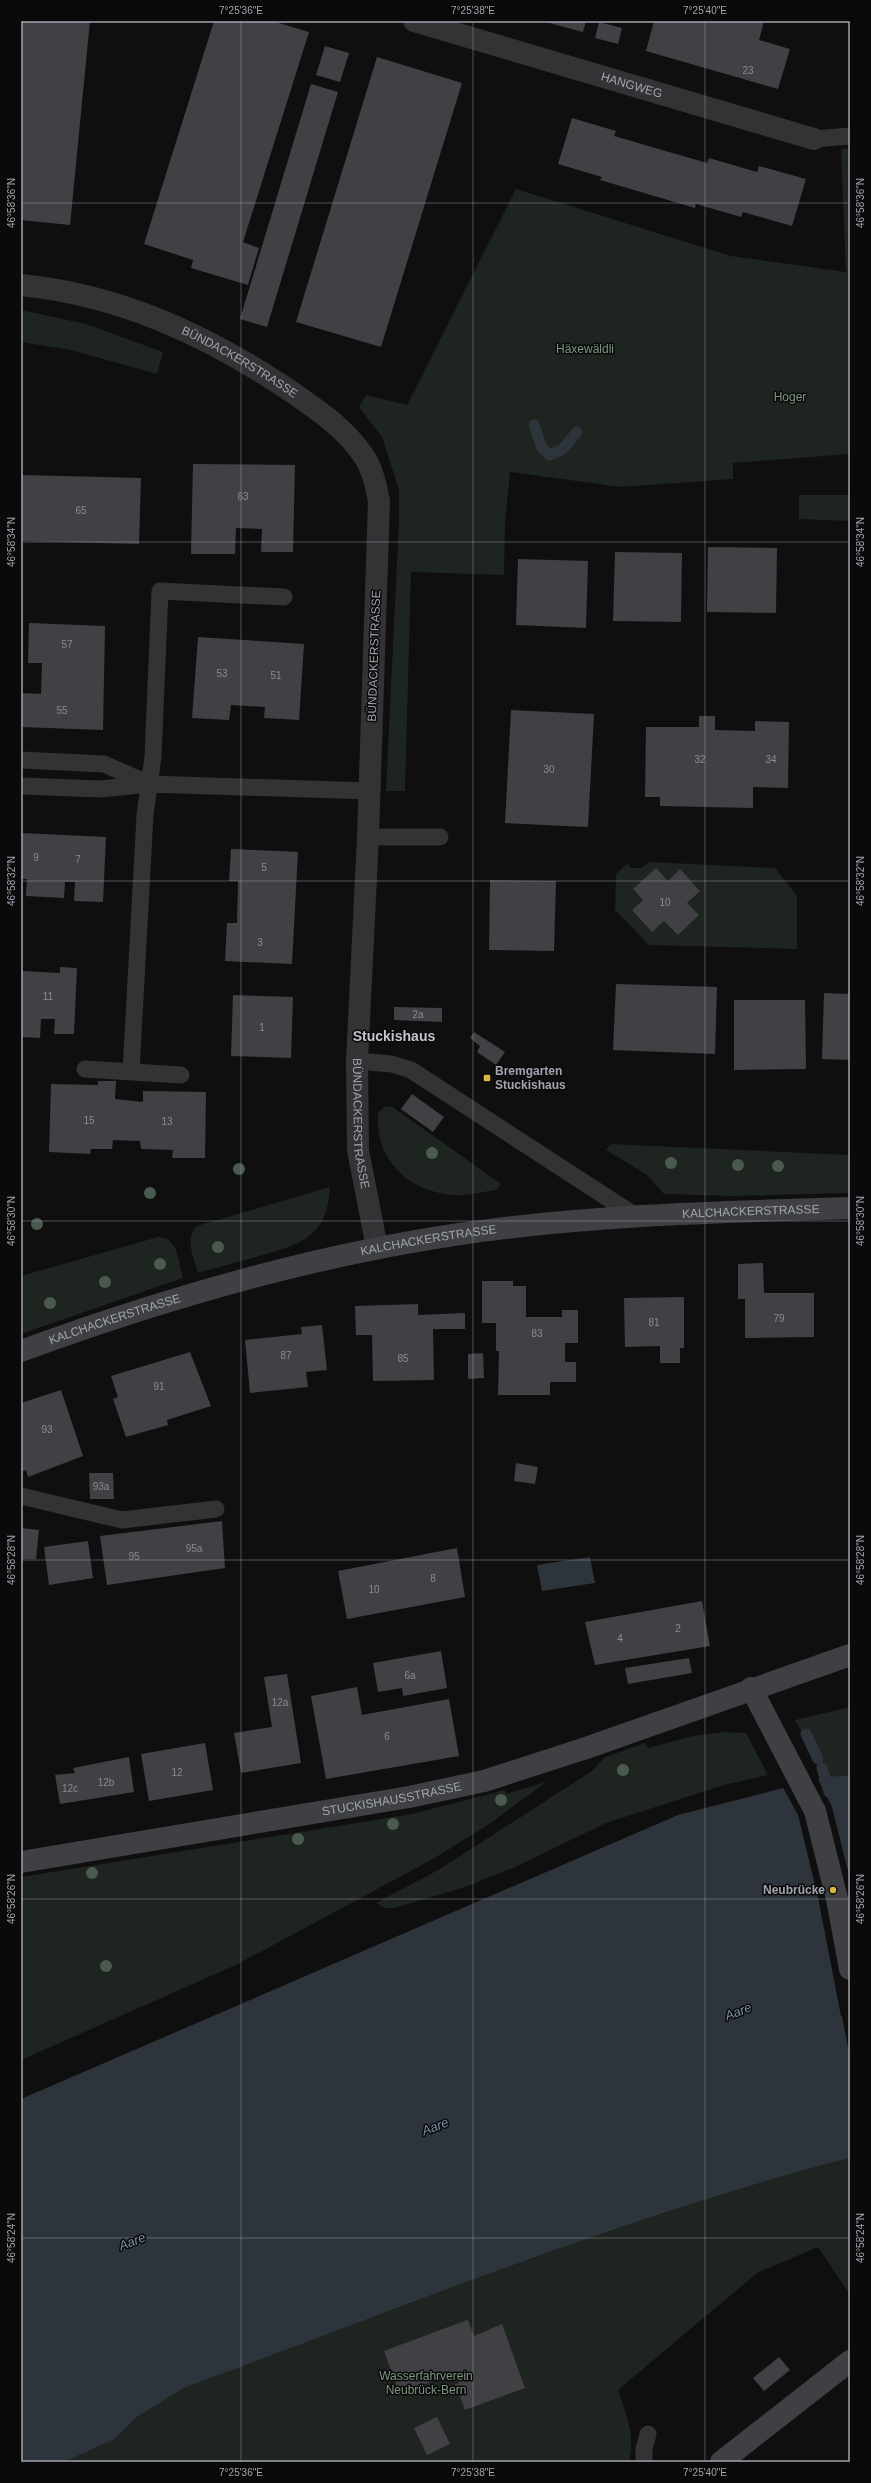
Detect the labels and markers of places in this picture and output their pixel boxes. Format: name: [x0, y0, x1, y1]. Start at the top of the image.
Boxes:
place label: Bremgarten Stuckishaus: [495, 1064, 566, 1092]
marker: Bremgarten Stuckishaus: [482, 1073, 492, 1083]
place label: Neubrücke: [763, 1883, 825, 1897]
marker: Neubrücke: [828, 1885, 838, 1895]

